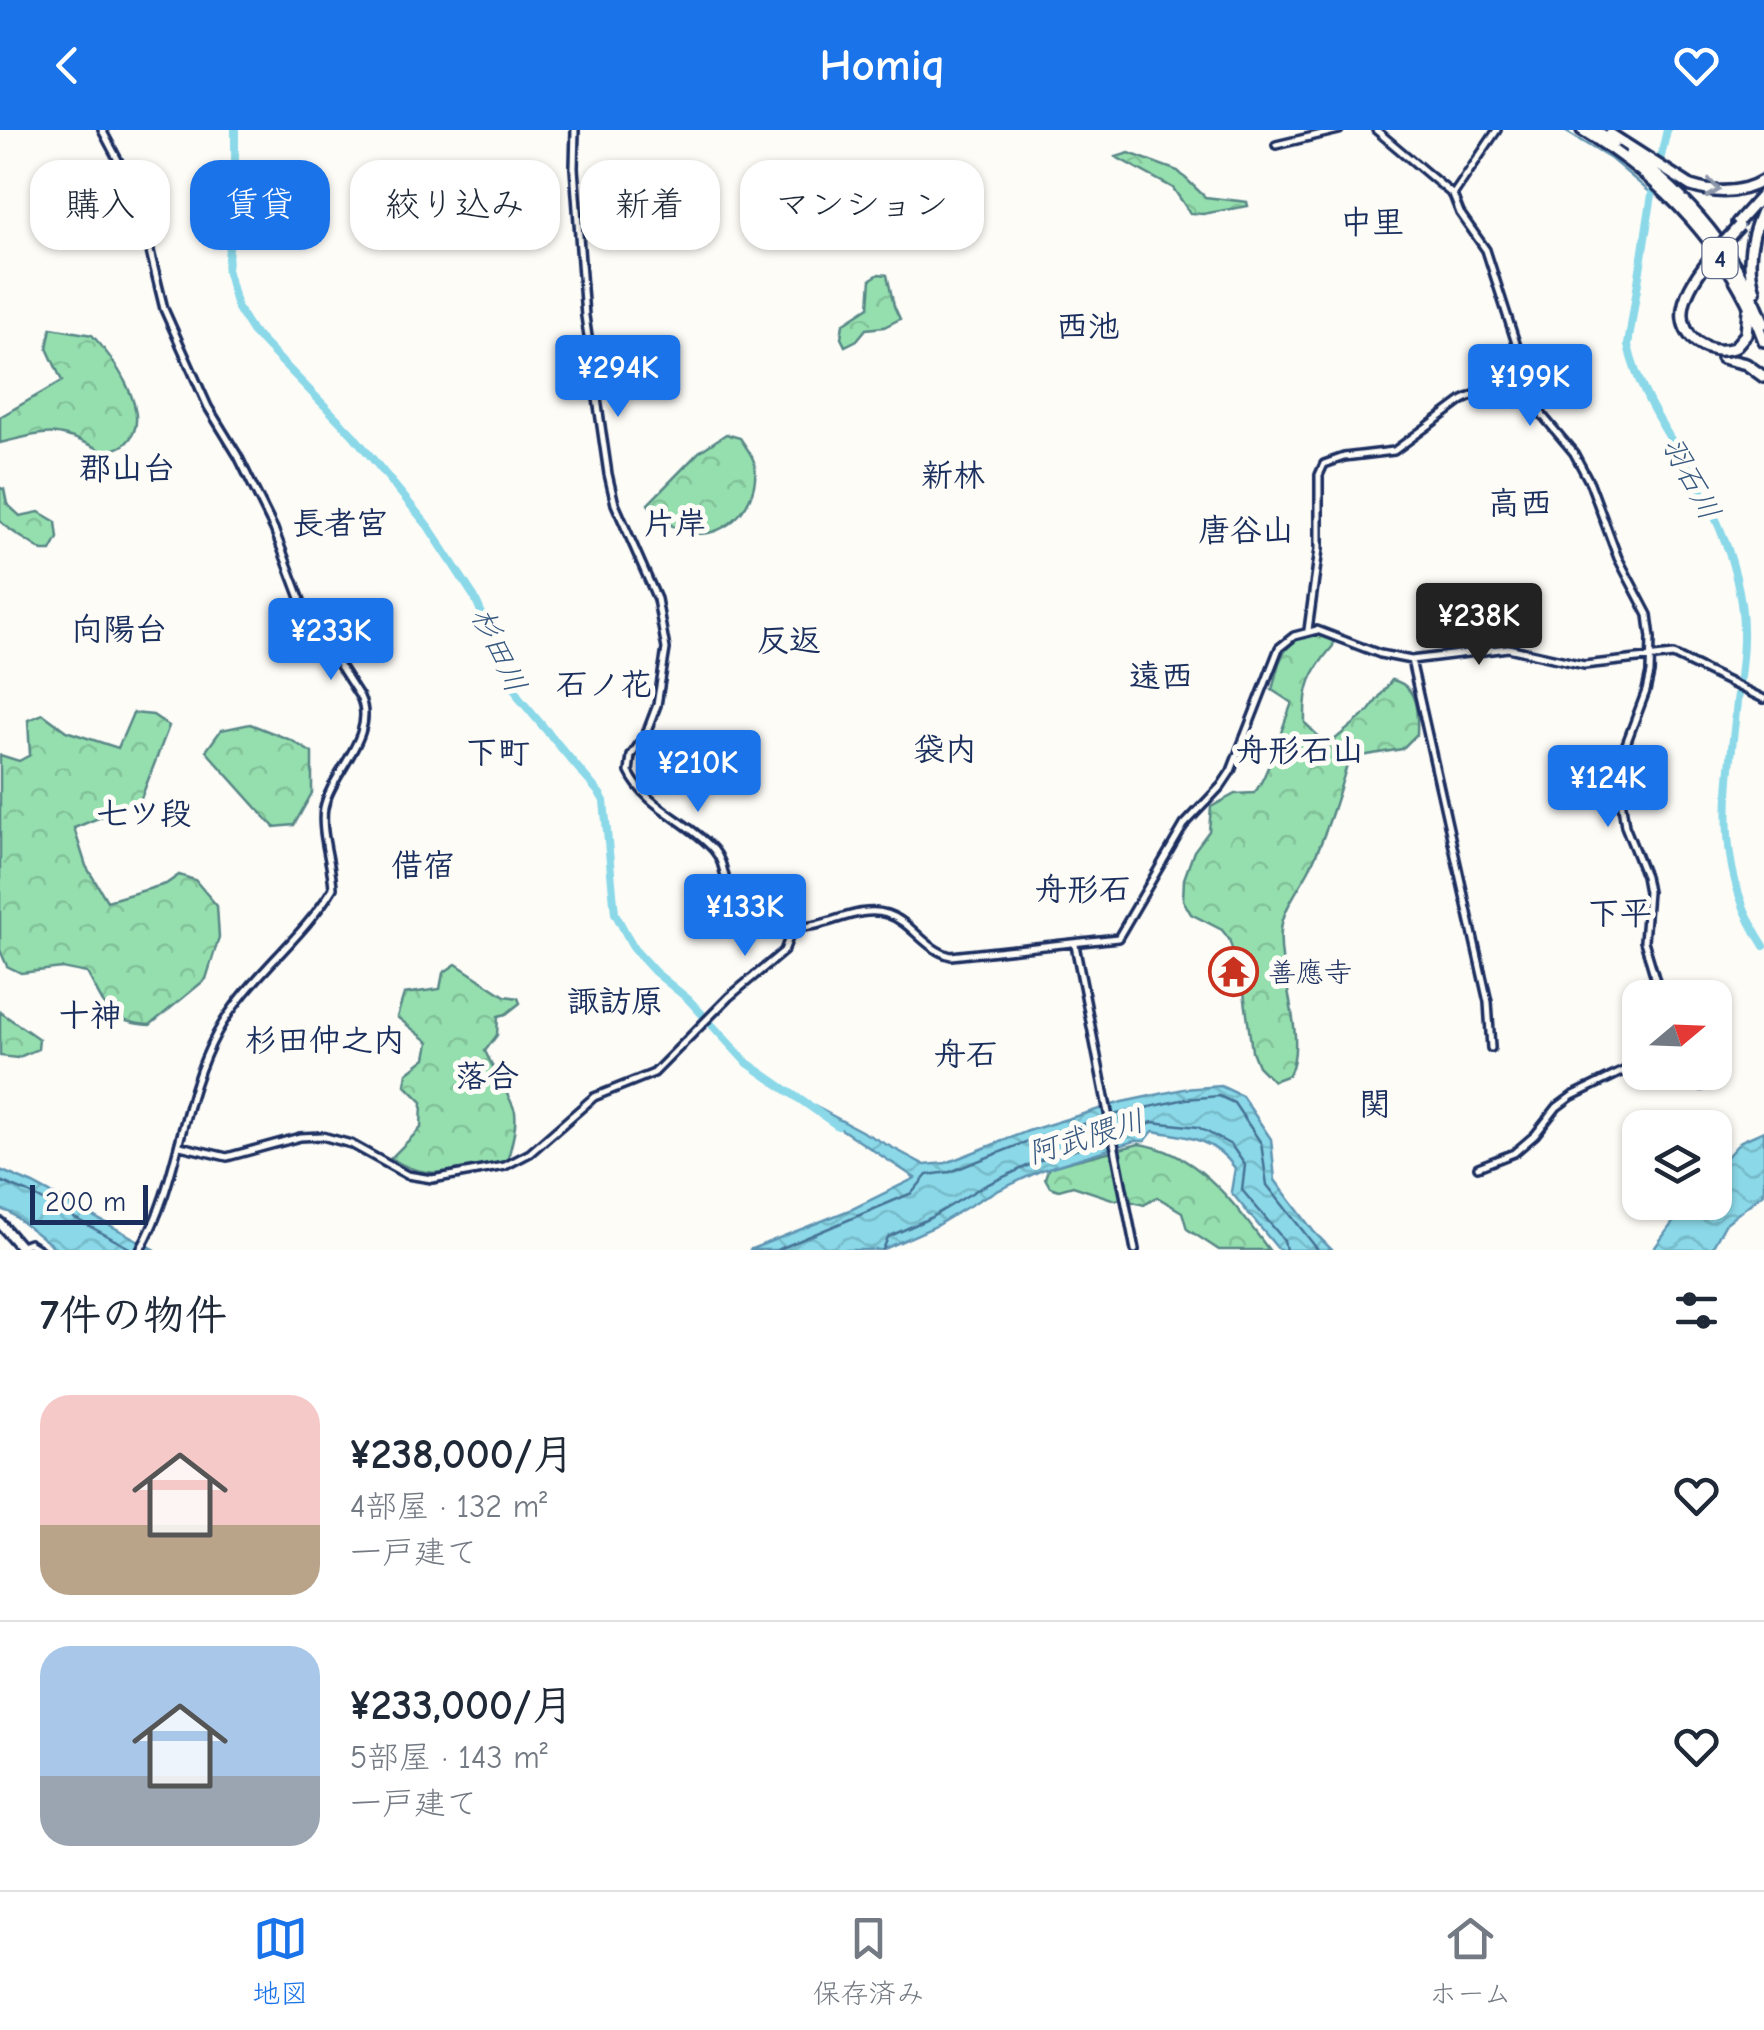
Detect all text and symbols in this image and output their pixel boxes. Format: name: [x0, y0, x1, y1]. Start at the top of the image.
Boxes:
icon: back: [40, 38, 95, 93]
icon: heart: [1669, 38, 1724, 93]
text: Homiq: [819, 39, 945, 91]
chip: 購入: [30, 160, 170, 250]
chip: 賃貸: [190, 160, 330, 250]
chip: 絞り込み: [350, 160, 560, 250]
chip: 新着: [580, 160, 720, 250]
chip: マンション: [740, 160, 984, 250]
one-way arrow: [1705, 178, 1721, 199]
district label: 中里: [1340, 204, 1404, 241]
road number: 4: [1702, 238, 1738, 278]
district label: 西池: [1056, 308, 1120, 345]
pin: ¥294K: [548, 335, 688, 420]
pin: ¥199K: [1460, 344, 1600, 429]
text: ¥294K: [577, 349, 659, 386]
text: ¥199K: [1490, 358, 1570, 395]
water label: 羽石川: [1654, 430, 1727, 526]
district label: 郡山台: [79, 450, 175, 487]
district label: 新林: [921, 457, 985, 494]
district label: 高西: [1488, 485, 1552, 522]
district label: 長者宮: [292, 505, 388, 542]
district label: 片岸: [643, 505, 707, 542]
district label: 唐谷山: [1198, 512, 1294, 549]
pin: ¥238K: [1409, 583, 1549, 668]
text: ¥238K: [1438, 597, 1520, 634]
pin: ¥233K: [261, 598, 401, 683]
water label: 杉田川: [464, 602, 533, 698]
district label: 向陽台: [71, 611, 167, 648]
text: ¥233K: [290, 612, 372, 649]
district label: 反返: [757, 622, 821, 659]
district label: 遠西: [1129, 658, 1193, 695]
district label: 石ノ花: [556, 666, 652, 703]
pin: ¥210K: [628, 730, 768, 815]
district label: 袋内: [913, 731, 977, 768]
district label: 舟形石山: [1236, 732, 1364, 769]
district label: 下町: [466, 734, 530, 771]
text: ¥210K: [658, 744, 738, 781]
pin: ¥124K: [1538, 745, 1678, 830]
text: ¥124K: [1570, 759, 1646, 796]
district label: 七ツ段: [96, 795, 192, 832]
district label: 借宿: [391, 847, 455, 884]
district label: 舟形石: [1035, 871, 1131, 908]
pin: ¥133K: [675, 874, 815, 959]
text: ¥133K: [706, 888, 784, 925]
district label: 下平: [1588, 895, 1652, 932]
temple icon: 善應寺: [1207, 946, 1259, 998]
place label: 善應寺: [1268, 957, 1352, 989]
north arrow: [1622, 980, 1732, 1090]
map controls: [1622, 980, 1732, 1220]
district label: 諏訪原: [567, 983, 663, 1020]
district label: 十神: [58, 997, 122, 1034]
district label: 杉田仲之内: [245, 1022, 405, 1059]
district label: 舟石: [934, 1036, 998, 1073]
district label: 落合: [455, 1058, 519, 1095]
district label: 関: [1359, 1086, 1391, 1123]
water label: 阿武隈川: [1024, 1103, 1149, 1172]
button: layers: [1622, 1110, 1732, 1220]
scale bar: [30, 1180, 148, 1224]
text: 200 m: [45, 1186, 126, 1218]
icon: filters: [1669, 1283, 1724, 1338]
text: 7件の物件: [40, 1291, 227, 1340]
text: ¥238,000/月: [350, 1430, 574, 1479]
icon: home: [120, 1435, 240, 1555]
icon: heart: [1669, 1468, 1724, 1523]
text: 4部屋 · 132 m²: [350, 1488, 547, 1525]
text: 一戸建て: [350, 1534, 478, 1571]
text: ¥233,000/月: [350, 1681, 573, 1730]
icon: home: [120, 1686, 240, 1806]
icon: heart: [1669, 1719, 1724, 1774]
text: 5部屋 · 143 m²: [350, 1739, 548, 1776]
text: 一戸建て: [350, 1785, 478, 1822]
tab: 地図: [252, 1911, 308, 2011]
tab: 保存済み: [813, 1911, 925, 2011]
tab: ホーム: [1429, 1911, 1512, 2011]

